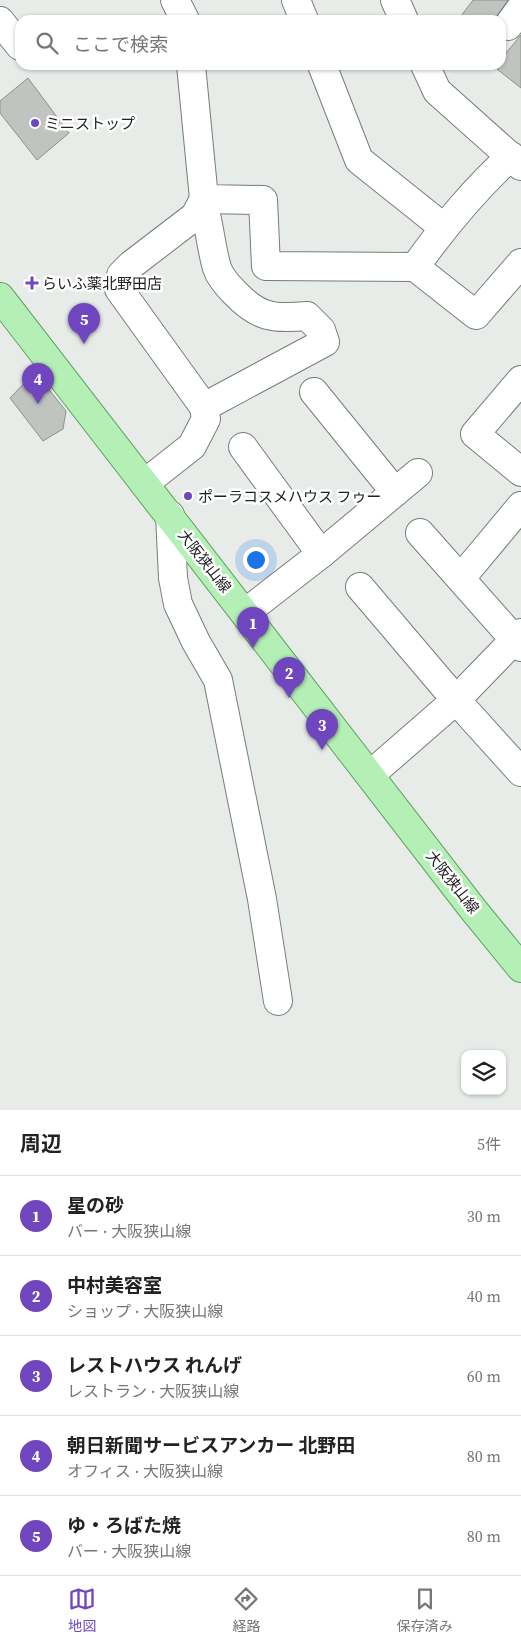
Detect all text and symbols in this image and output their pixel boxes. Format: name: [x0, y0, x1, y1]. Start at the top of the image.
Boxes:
search box: [15, 15, 506, 70]
icon: search: [33, 29, 61, 57]
text: ここで検索: [73, 31, 168, 57]
place label: ミニストップ: [45, 113, 135, 134]
marker: ミニストップ: [29, 117, 41, 129]
place label: らいふ薬北野田店: [42, 273, 162, 294]
marker: らいふ薬北野田店: [26, 277, 38, 289]
pin: 5: [68, 303, 100, 344]
pin: 4: [22, 363, 54, 404]
place label: ポーラコスメハウス フゥー: [198, 486, 382, 507]
marker: ポーラコスメハウス フゥー: [182, 490, 194, 502]
street label: 大阪狭山線: [174, 525, 236, 597]
your location: [243, 547, 269, 573]
pin: 1: [237, 607, 269, 648]
pin: 2: [273, 657, 305, 698]
pin: 3: [306, 709, 338, 750]
street label: 大阪狭山線: [422, 846, 484, 918]
map controls: [461, 1050, 506, 1095]
button: layers: [461, 1050, 506, 1095]
text: 周辺: [20, 1129, 62, 1158]
text: 5件: [477, 1133, 501, 1155]
text: 星の砂: [67, 1192, 124, 1218]
text: 1: [32, 1205, 40, 1227]
text: 30 m: [467, 1205, 501, 1227]
text: バー · 大阪狭山線: [67, 1220, 191, 1242]
text: 中村美容室: [67, 1272, 162, 1298]
text: 2: [32, 1285, 40, 1307]
text: 40 m: [467, 1285, 501, 1307]
text: ショップ · 大阪狭山線: [67, 1300, 223, 1322]
text: レストハウス れんげ: [67, 1352, 242, 1378]
text: 3: [32, 1365, 40, 1387]
text: 60 m: [467, 1365, 501, 1387]
text: レストラン · 大阪狭山線: [67, 1380, 239, 1402]
text: 朝日新聞サービスアンカー 北野田: [67, 1432, 355, 1458]
text: 4: [32, 1445, 40, 1467]
text: 80 m: [467, 1445, 501, 1467]
text: オフィス · 大阪狭山線: [67, 1460, 223, 1482]
text: ゆ・ろばた焼: [67, 1512, 181, 1538]
text: 5: [32, 1525, 40, 1547]
text: 80 m: [467, 1525, 501, 1547]
text: バー · 大阪狭山線: [67, 1540, 191, 1562]
tab: 地図: [68, 1585, 96, 1636]
tab: 経路: [232, 1585, 260, 1636]
tab: 保存済み: [397, 1585, 453, 1636]

